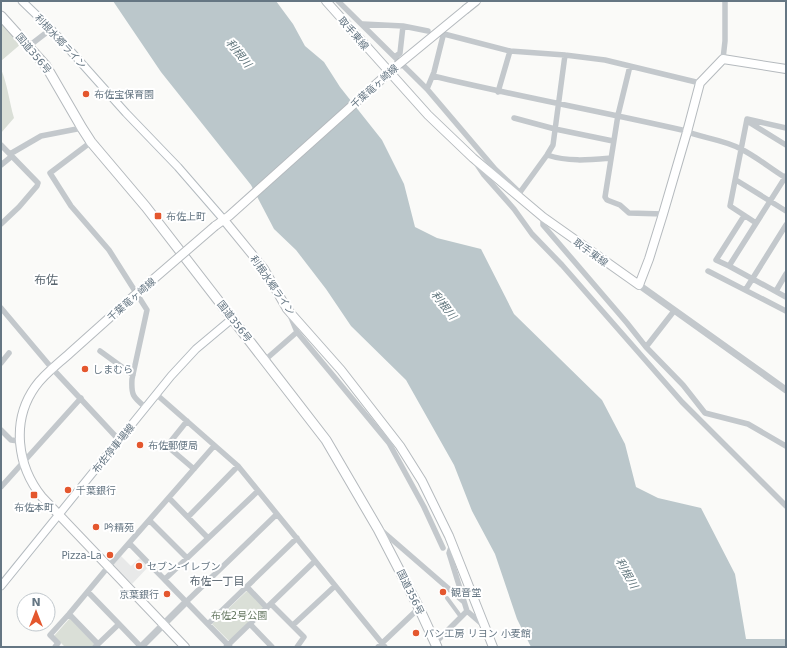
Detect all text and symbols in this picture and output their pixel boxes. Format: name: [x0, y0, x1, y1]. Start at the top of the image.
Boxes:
street label: 利根水郷ライン: [33, 12, 89, 71]
street label: 取手東線: [336, 15, 371, 52]
street label: 国道356号: [14, 31, 54, 76]
water label: 利根川: [223, 36, 255, 71]
street label: 千葉竜ヶ崎線: [348, 62, 400, 111]
marker: 布佐宝保育園: [81, 89, 91, 99]
place label: 布佐宝保育園: [94, 89, 154, 100]
marker: 布佐上町: [153, 211, 163, 221]
place label: 布佐上町: [166, 211, 206, 222]
street label: 取手東線: [571, 236, 610, 269]
street label: 利根水郷ライン: [248, 253, 297, 317]
district label: 布佐: [34, 273, 58, 287]
street label: 千葉竜ヶ崎線: [105, 276, 158, 323]
water label: 利根川: [428, 288, 460, 323]
street label: 国道356号: [215, 299, 254, 344]
marker: しまむら: [80, 364, 90, 374]
place label: しまむら: [93, 364, 133, 375]
street label: 布佐停車場線: [90, 422, 137, 475]
marker: 布佐郵便局: [135, 440, 145, 450]
place label: 布佐郵便局: [148, 440, 198, 451]
marker: 千葉銀行: [63, 485, 73, 495]
place label: 千葉銀行: [76, 485, 116, 496]
marker: 布佐本町: [29, 490, 39, 500]
place label: 布佐本町: [14, 502, 54, 513]
marker: 吟精苑: [91, 522, 101, 532]
place label: 吟精苑: [104, 522, 134, 533]
place label: Pizza-La: [61, 550, 102, 561]
marker: Pizza-La: [105, 550, 115, 560]
water label: 利根川: [613, 556, 641, 592]
marker: セブン-イレブン: [134, 561, 144, 571]
place label: セブン-イレブン: [147, 561, 221, 572]
street label: 国道356号: [395, 568, 426, 617]
district label: 布佐一丁目: [190, 575, 245, 588]
marker: 観音堂: [438, 587, 448, 597]
place label: 観音堂: [451, 587, 481, 598]
place label: 京葉銀行: [119, 589, 159, 600]
marker: 京葉銀行: [162, 589, 172, 599]
north arrow: [16, 592, 56, 632]
text: N: [31, 596, 41, 609]
park label: 布佐2号公園: [211, 610, 267, 621]
marker: パン工房 リヨン 小麦館: [411, 628, 421, 638]
place label: パン工房 リヨン 小麦館: [424, 628, 531, 639]

